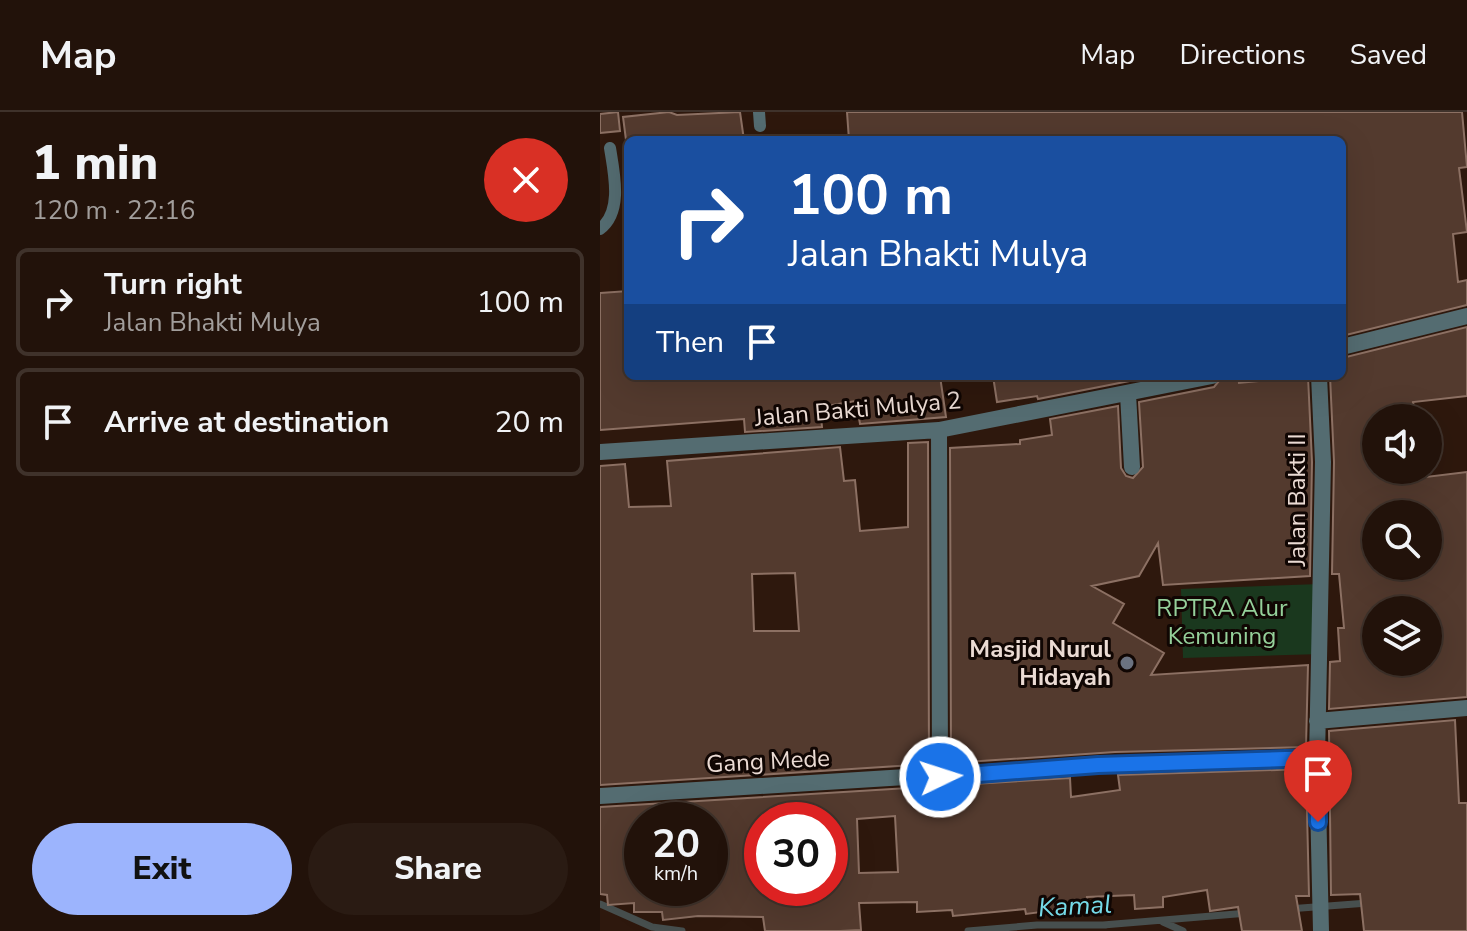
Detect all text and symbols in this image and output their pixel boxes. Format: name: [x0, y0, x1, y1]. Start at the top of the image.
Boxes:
text: Map: [40, 30, 117, 81]
text: Map: [1080, 36, 1135, 74]
text: Directions: [1179, 36, 1306, 74]
text: Saved: [1350, 36, 1427, 74]
text: 1 min: [32, 130, 158, 196]
button: close: [484, 138, 568, 222]
text: 100 m: [788, 157, 953, 234]
icon: right: [656, 168, 760, 272]
text: 120 m · 22:16: [32, 193, 195, 228]
text: Jalan Bhakti Mulya: [788, 230, 1088, 279]
text: Turn right: [104, 264, 242, 305]
icon: right: [36, 280, 80, 324]
text: 100 m: [477, 282, 564, 323]
text: Jalan Bhakti Mulya: [104, 305, 321, 340]
icon: arrive: [740, 320, 784, 364]
text: Then: [656, 322, 724, 363]
street label: Jalan Bakti Mulya 2: [752, 384, 963, 434]
icon: arrive: [36, 400, 80, 444]
text: Arrive at destination: [104, 402, 389, 443]
text: 20 m: [495, 402, 564, 443]
map controls: [1362, 404, 1442, 676]
button: sound: [1362, 404, 1442, 484]
street label: Jalan Bakti II: [1281, 433, 1313, 568]
button: search: [1362, 500, 1442, 580]
park label: RPTRA Alur Kemuning: [1156, 592, 1288, 652]
button: layers: [1362, 596, 1442, 676]
place label: Masjid Nurul Hidayah: [969, 633, 1111, 693]
marker: Masjid Nurul Hidayah: [1118, 654, 1136, 672]
position arrow: [898, 735, 982, 819]
pin: [1284, 740, 1352, 822]
street label: Gang Mede: [705, 742, 831, 780]
icon: arrive: [1296, 752, 1340, 796]
speed limit sign: 30: [744, 802, 848, 906]
text: 20: [652, 817, 700, 871]
button: Exit: [32, 823, 292, 915]
button: Share: [308, 823, 568, 915]
text: km/h: [654, 860, 698, 887]
water label: Kamal: [1037, 887, 1113, 925]

